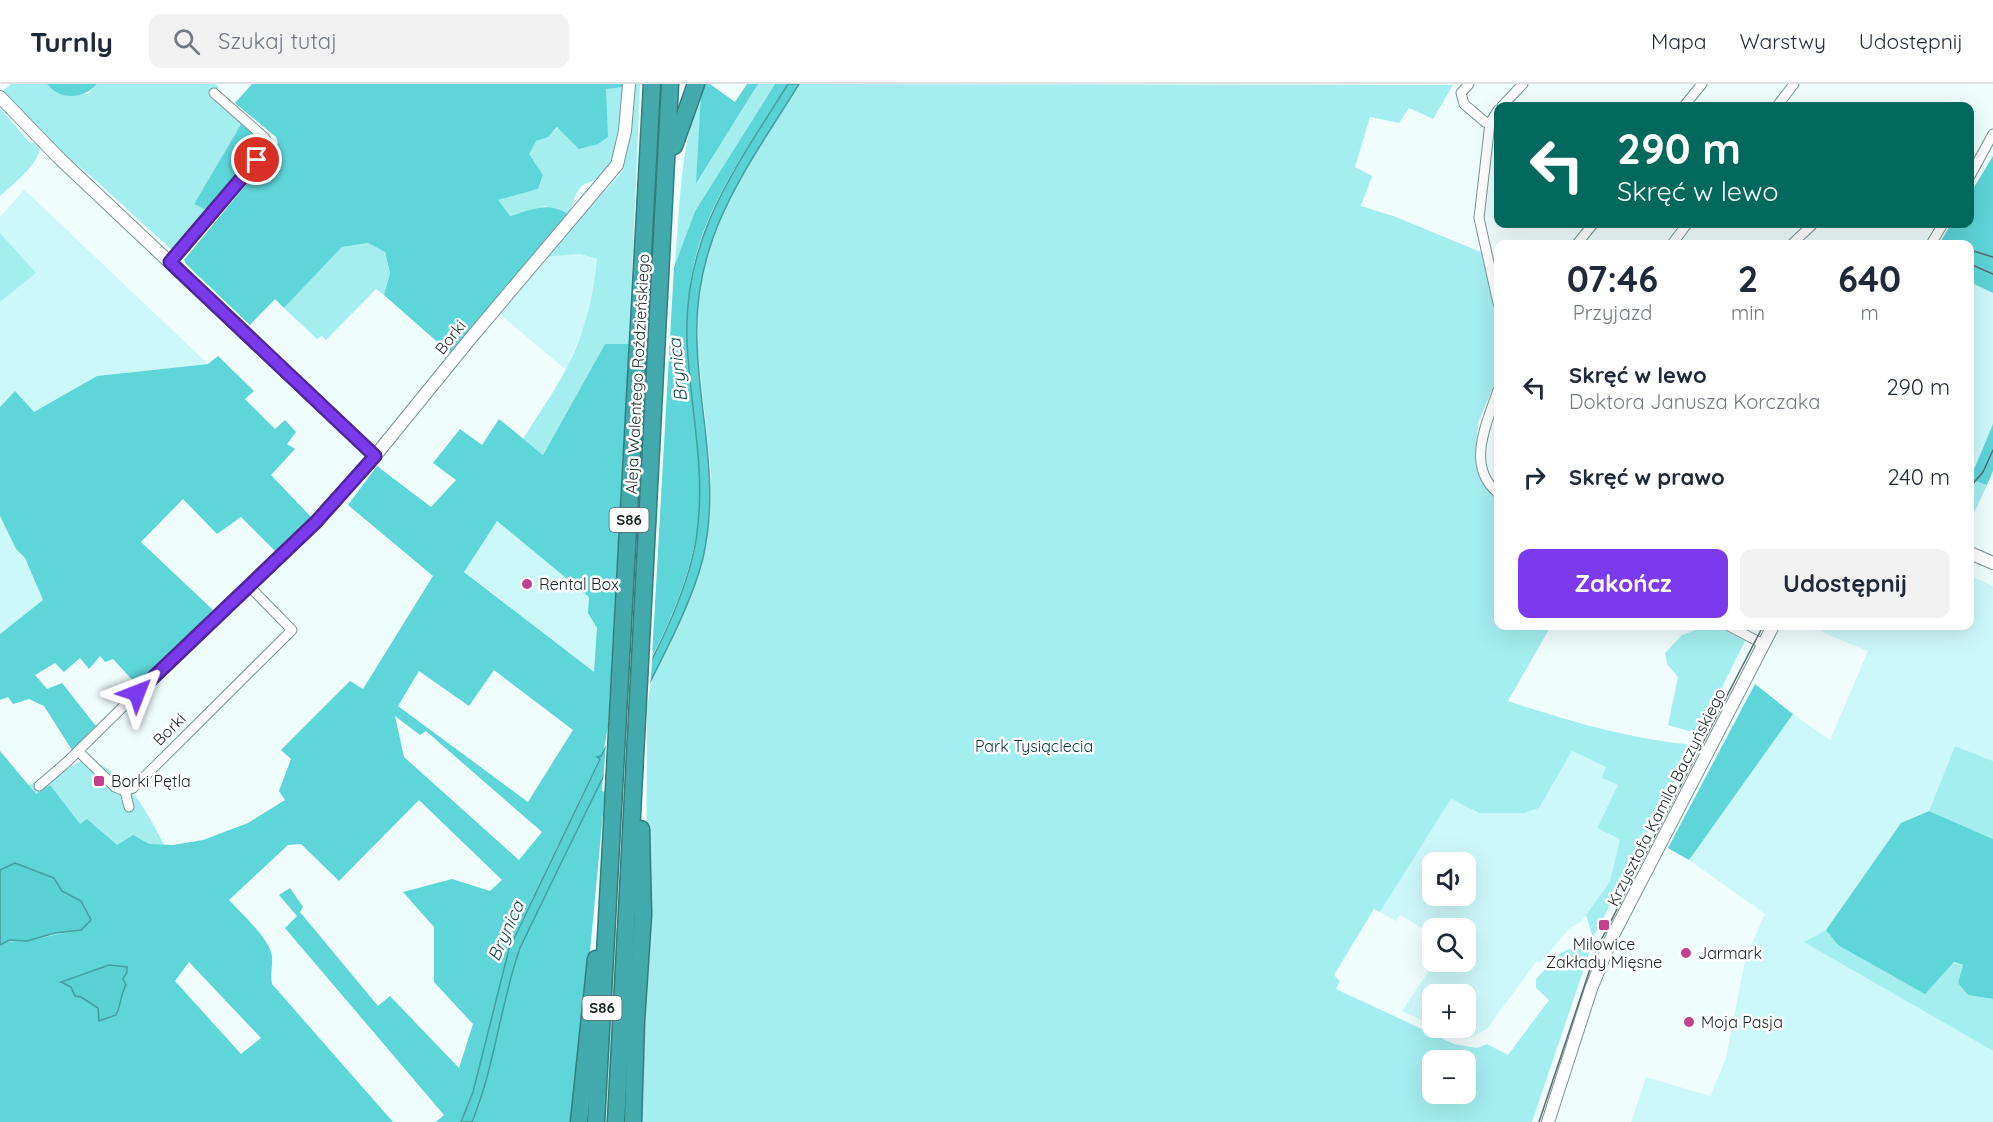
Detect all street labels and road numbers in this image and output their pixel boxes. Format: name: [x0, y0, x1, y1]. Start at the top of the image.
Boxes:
street label: Aleja Walentego Roździeńskiego: [621, 253, 653, 495]
street label: Borki: [430, 316, 470, 358]
road number: S86: [610, 508, 648, 532]
street label: Krzysztofa Kamila Baczyńskiego: [1602, 685, 1730, 909]
street label: Borki: [148, 708, 190, 750]
road number: S86: [582, 996, 622, 1020]

